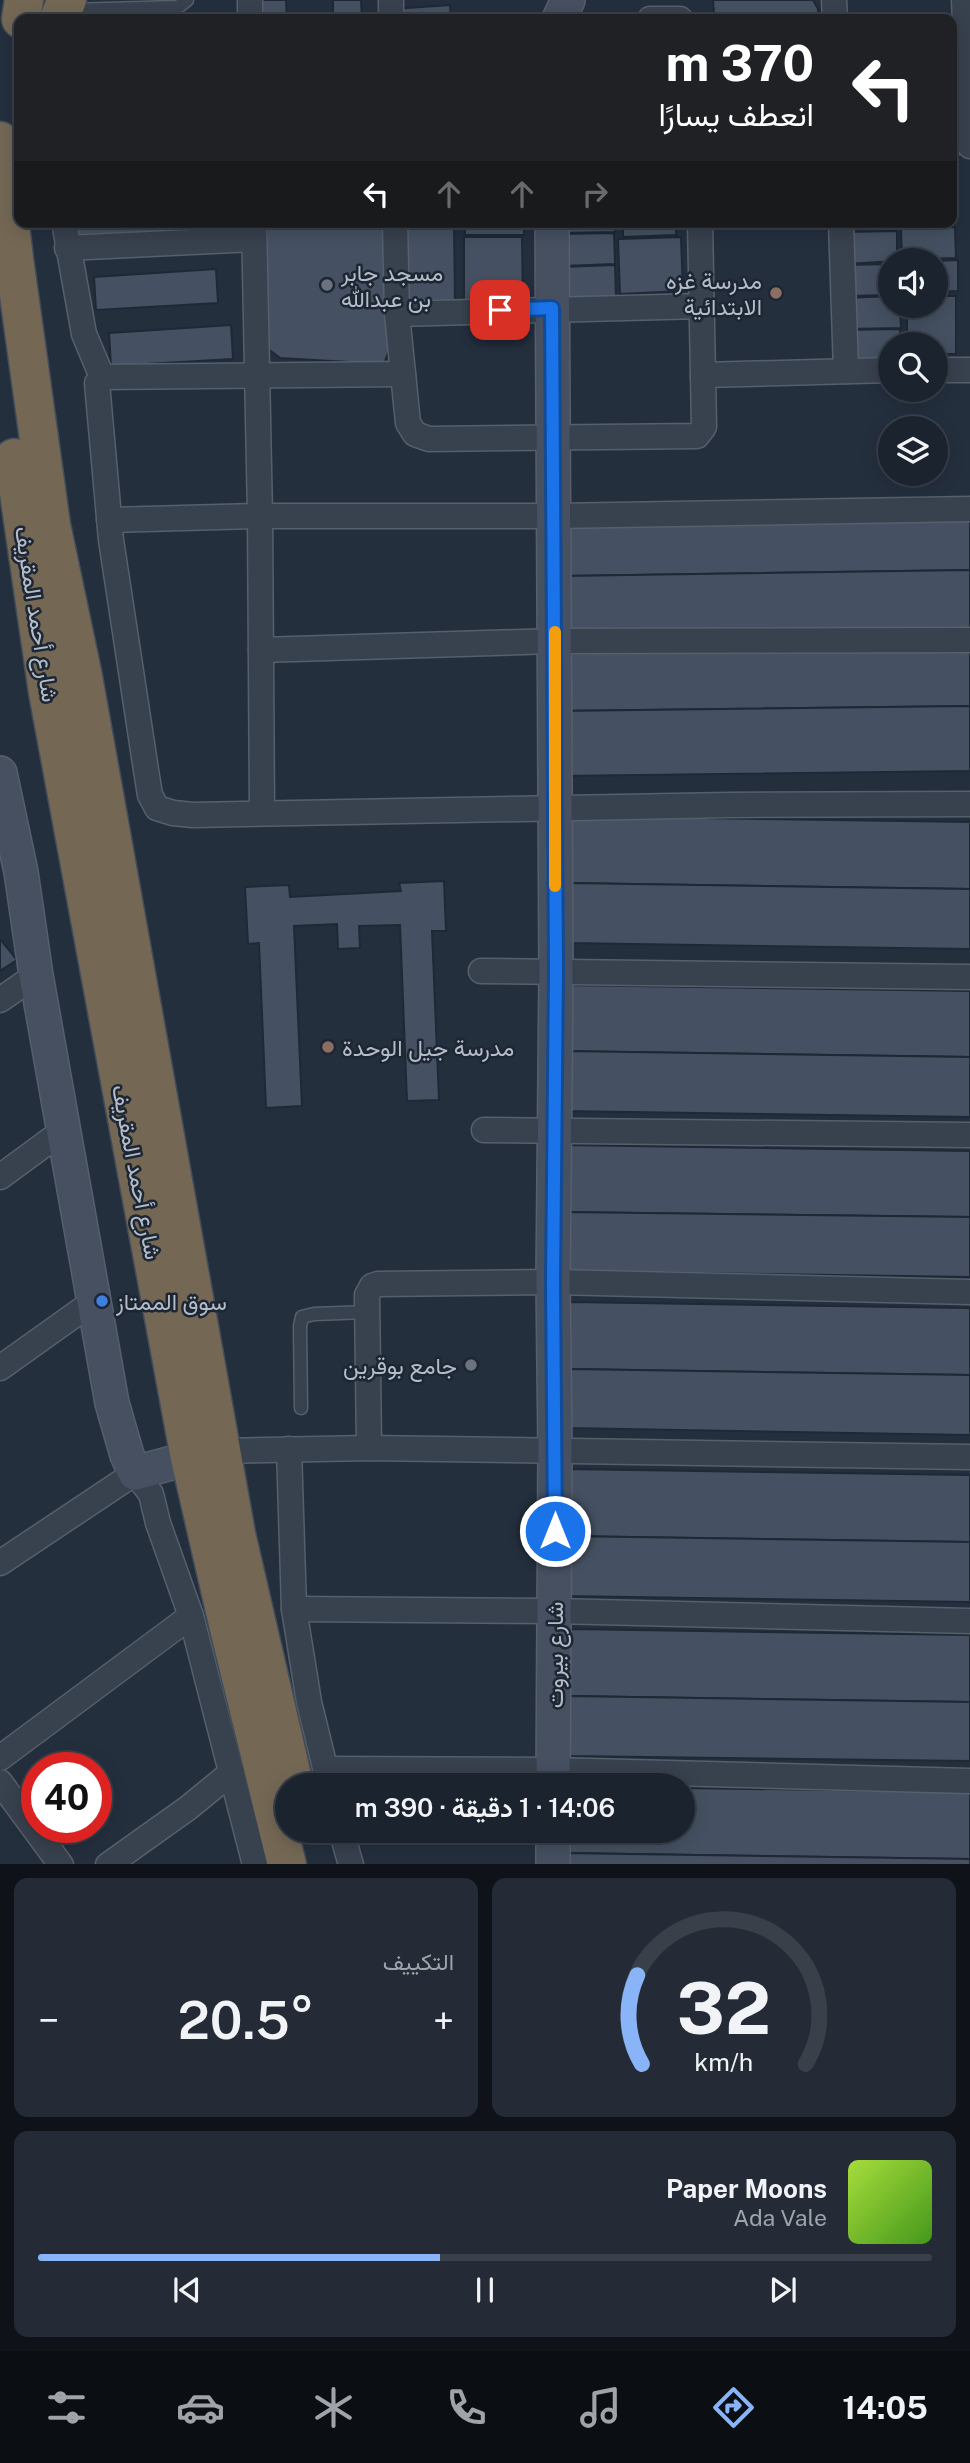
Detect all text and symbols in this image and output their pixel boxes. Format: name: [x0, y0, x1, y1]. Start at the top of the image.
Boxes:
text: 370 m: [665, 34, 814, 92]
icon: left: [838, 42, 929, 133]
text: انعطف يسارًا: [658, 96, 814, 133]
icon: left: [357, 175, 395, 213]
icon: ahead: [430, 175, 468, 213]
icon: ahead: [503, 175, 541, 213]
icon: right: [576, 175, 614, 213]
map controls: [878, 248, 948, 486]
button: sound: [878, 248, 948, 318]
place label: مسجد جابر بن عبدالله: [340, 259, 443, 313]
place label: مدرسة غزه الابتدائية: [666, 267, 762, 320]
marker: مسجد جابر بن عبدالله: [319, 277, 335, 293]
pin: [470, 280, 530, 340]
marker: مدرسة غزه الابتدائية: [768, 285, 784, 301]
icon: arrive: [481, 291, 519, 329]
button: search: [878, 332, 948, 402]
button: layers: [878, 416, 948, 486]
street label: شارع أحمد المقريف: [7, 524, 64, 704]
place label: مدرسة جيل الوحدة: [342, 1034, 514, 1063]
marker: مدرسة جيل الوحدة: [320, 1039, 336, 1055]
street label: شارع أحمد المقريف: [104, 1082, 167, 1262]
place label: سوق الممتاز: [115, 1288, 227, 1317]
marker: سوق الممتاز: [94, 1293, 110, 1309]
place label: جامع بوقرين: [343, 1352, 457, 1382]
marker: جامع بوقرين: [463, 1357, 479, 1373]
position arrow: [518, 1494, 592, 1568]
street label: شارع بيروت: [541, 1602, 571, 1708]
speed limit sign: 40: [21, 1752, 112, 1843]
text: 14:06 · 1 دقيقة · 390 m: [355, 1792, 615, 1823]
text: التكييف: [383, 1948, 454, 1975]
text: 32: [677, 1965, 771, 2050]
text: 20.5°: [178, 1990, 314, 2051]
text: −: [38, 1998, 59, 2043]
text: +: [433, 1998, 454, 2043]
text: km/h: [695, 2046, 753, 2076]
text: Paper Moons: [666, 2173, 827, 2204]
text: Ada Vale: [733, 2204, 827, 2231]
icon: previous: [168, 2271, 206, 2309]
icon: pause: [466, 2271, 504, 2309]
icon: next: [764, 2271, 802, 2309]
icon: filters: [42, 2383, 91, 2432]
icon: car: [176, 2383, 225, 2432]
icon: climate: [309, 2383, 358, 2432]
icon: phone: [442, 2383, 491, 2432]
icon: music: [576, 2383, 625, 2432]
icon: directions: [709, 2383, 758, 2432]
text: 14:05: [842, 2389, 928, 2426]

